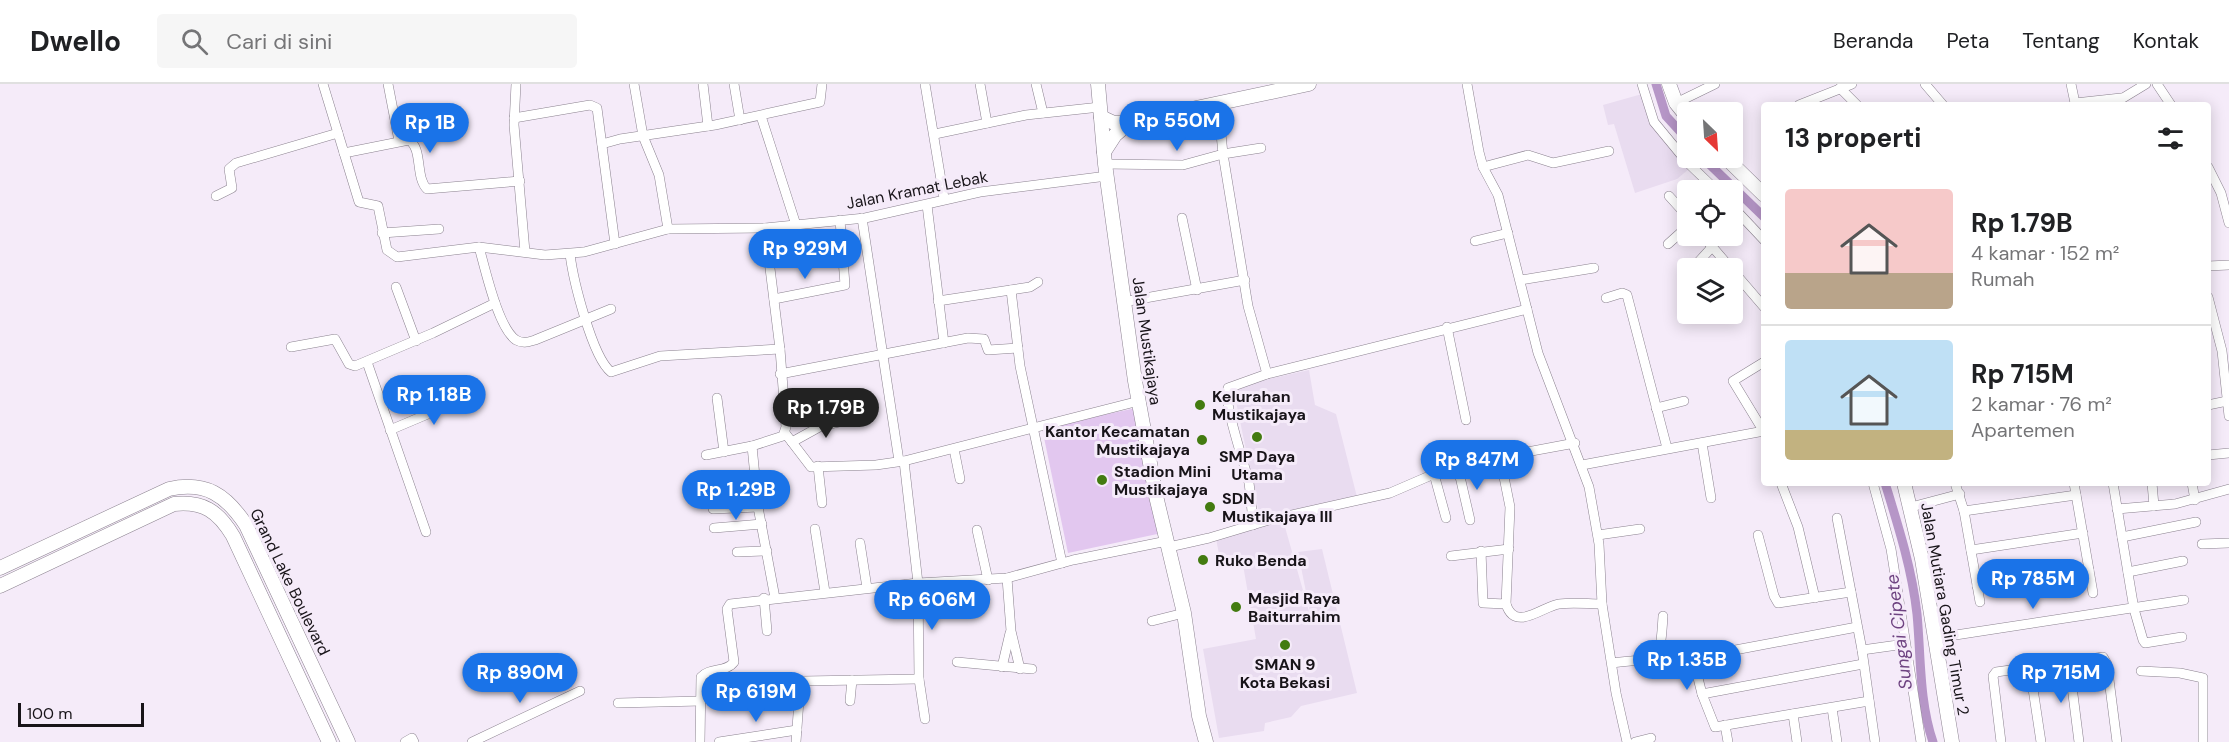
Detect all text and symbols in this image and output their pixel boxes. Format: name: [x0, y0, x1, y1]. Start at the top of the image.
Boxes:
search box: [157, 14, 577, 68]
text: Dwello: [30, 23, 121, 60]
icon: search: [178, 25, 211, 58]
text: Cari di sini: [226, 27, 332, 56]
text: Beranda: [1833, 27, 1914, 55]
text: Peta: [1947, 27, 1989, 55]
text: Tentang: [2022, 27, 2100, 55]
text: Kontak: [2133, 27, 2199, 55]
pin: Rp 550M: [1122, 101, 1232, 152]
north arrow: [1677, 102, 1743, 168]
map controls: [1677, 102, 1743, 324]
pin: Rp 1B: [388, 103, 472, 154]
text: Rp 550M: [1133, 107, 1221, 133]
text: Rp 1B: [405, 109, 455, 135]
text: 13 properti: [1785, 121, 1921, 155]
icon: filters: [2154, 122, 2187, 155]
street label: Jalan Kramat Lebak: [844, 166, 990, 214]
button: locate: [1677, 180, 1743, 246]
text: Rp 1.79B: [1971, 206, 2073, 240]
icon: home: [1833, 213, 1905, 285]
pin: Rp 929M: [750, 229, 860, 280]
text: Rp 929M: [763, 235, 847, 261]
text: 4 kamar · 152 m²: [1971, 240, 2119, 266]
button: layers: [1677, 258, 1743, 324]
text: Rumah: [1971, 266, 2035, 292]
street label: Jalan Mustikajaya: [1128, 276, 1166, 406]
text: Rp 715M: [1971, 357, 2074, 391]
icon: home: [1833, 364, 1905, 436]
pin: Rp 1.18B: [372, 375, 496, 426]
text: Rp 1.18B: [397, 381, 471, 407]
place label: Kelurahan Mustikajaya: [1212, 386, 1306, 425]
pin: Rp 1.79B: [764, 388, 888, 439]
text: 2 kamar · 76 m²: [1971, 391, 2112, 417]
text: Rp 1.79B: [787, 394, 865, 420]
marker: Kelurahan Mustikajaya: [1193, 398, 1207, 412]
text: Apartemen: [1971, 417, 2075, 443]
place label: Kantor Kecamatan Mustikajaya: [1045, 421, 1190, 460]
marker: SMP Daya Utama: [1250, 430, 1264, 444]
marker: Kantor Kecamatan Mustikajaya: [1195, 433, 1209, 447]
pin: Rp 847M: [1422, 440, 1532, 491]
place label: SMP Daya Utama: [1219, 446, 1295, 485]
text: Rp 847M: [1435, 446, 1519, 472]
place label: Stadion Mini Mustikajaya: [1114, 461, 1211, 500]
pin: Rp 1.29B: [674, 470, 798, 521]
marker: Stadion Mini Mustikajaya: [1095, 473, 1109, 487]
text: Rp 1.29B: [696, 476, 776, 502]
place label: SDN Mustikajaya III: [1222, 488, 1333, 527]
marker: SDN Mustikajaya III: [1203, 500, 1217, 514]
street label: Jalan Mutiara Gading Timur 2: [1916, 501, 1974, 717]
street label: Grand Lake Boulevard: [245, 505, 335, 659]
place label: Ruko Benda: [1215, 550, 1307, 571]
marker: Ruko Benda: [1196, 553, 1210, 567]
pin: Rp 785M: [1978, 559, 2088, 610]
text: Rp 785M: [1991, 565, 2075, 591]
water label: Sungai Cipete: [1880, 573, 1918, 691]
pin: Rp 606M: [877, 580, 987, 631]
text: Rp 606M: [888, 586, 976, 612]
place label: Masjid Raya Baiturrahim: [1248, 588, 1341, 627]
marker: Masjid Raya Baiturrahim: [1229, 600, 1243, 614]
marker: SMAN 9 Kota Bekasi: [1278, 638, 1292, 652]
pin: Rp 1.35B: [1625, 640, 1749, 691]
text: Rp 1.35B: [1647, 646, 1727, 672]
pin: Rp 890M: [465, 653, 575, 704]
pin: Rp 715M: [2006, 653, 2116, 704]
place label: SMAN 9 Kota Bekasi: [1240, 654, 1330, 693]
text: Rp 890M: [476, 659, 564, 685]
text: Rp 715M: [2022, 659, 2101, 685]
pin: Rp 619M: [701, 672, 811, 723]
text: Rp 619M: [716, 678, 796, 704]
scale bar: [18, 700, 144, 728]
text: 100 m: [27, 703, 72, 724]

